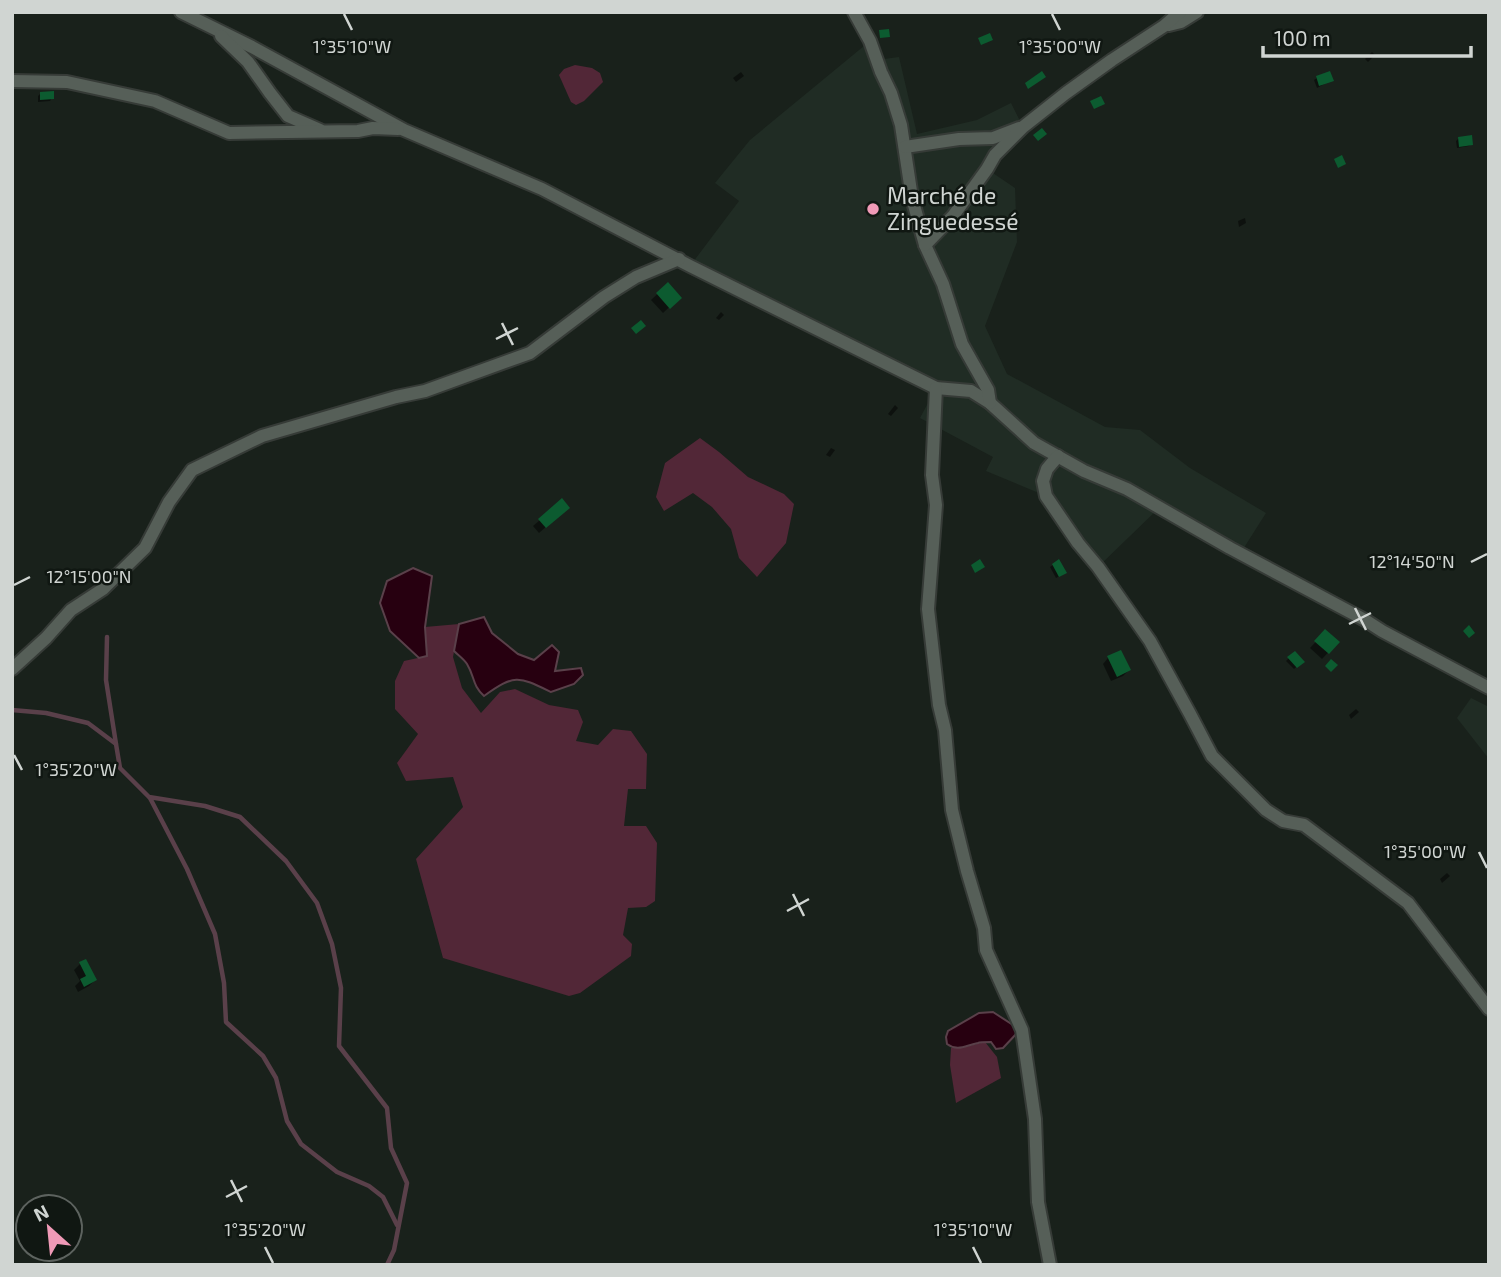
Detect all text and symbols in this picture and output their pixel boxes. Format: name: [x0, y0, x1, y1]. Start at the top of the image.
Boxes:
scale bar: [1263, 14, 1471, 58]
text: 100 m: [1274, 25, 1331, 50]
text: 1°35'10"W: [313, 35, 391, 57]
text: 1°35'00"W: [1019, 35, 1101, 57]
place label: Marché de Zinguedessé: [887, 181, 1019, 235]
marker: Marché de Zinguedessé: [865, 201, 881, 217]
text: 12°14'50"N: [1369, 550, 1455, 572]
text: 12°15'00"N: [46, 565, 132, 587]
text: 1°35'20"W: [35, 758, 117, 780]
text: 1°35'00"W: [1384, 840, 1466, 862]
north arrow: [14, 1193, 84, 1263]
text: N: [30, 1199, 52, 1226]
text: 1°35'20"W: [224, 1218, 306, 1240]
text: 1°35'10"W: [934, 1218, 1012, 1240]

